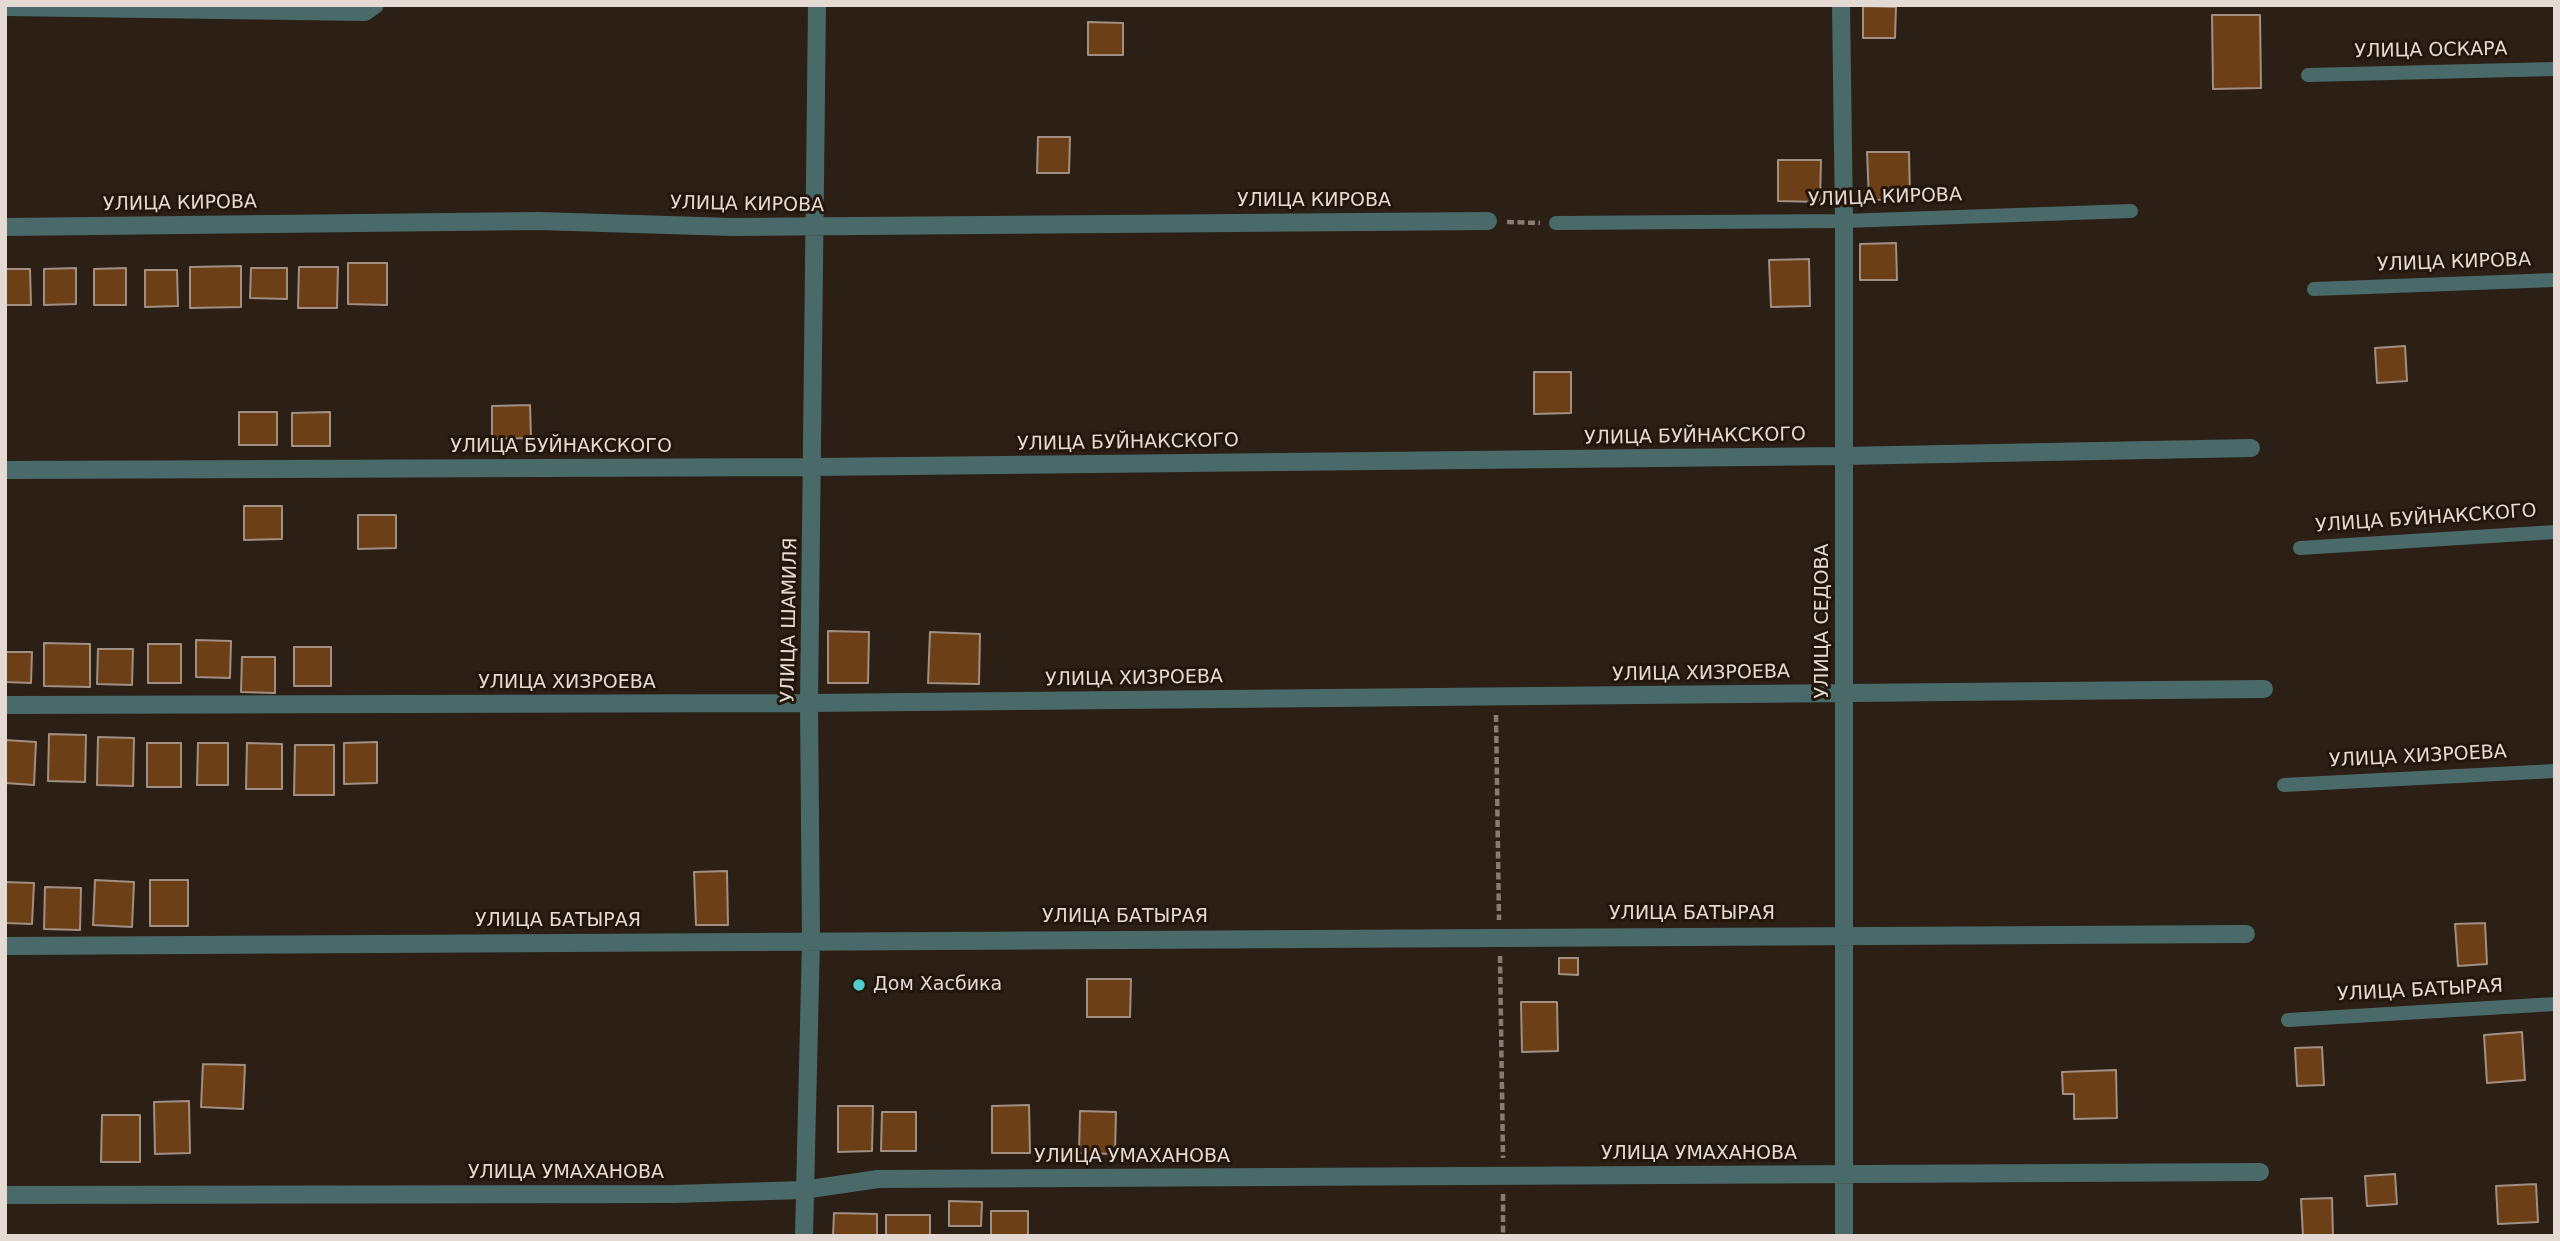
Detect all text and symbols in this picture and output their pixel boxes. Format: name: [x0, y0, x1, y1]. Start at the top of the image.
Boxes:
street label: УЛИЦА ОСКАРА: [2354, 38, 2508, 64]
street label: УЛИЦА КИРОВА: [1808, 184, 1962, 212]
street label: УЛИЦА КИРОВА: [1237, 190, 1391, 212]
street label: УЛИЦА КИРОВА: [103, 191, 257, 217]
street label: УЛИЦА КИРОВА: [670, 192, 824, 218]
street label: УЛИЦА КИРОВА: [2377, 249, 2531, 277]
street label: УЛИЦА БУЙНАКСКОГО: [1584, 424, 1806, 450]
street label: УЛИЦА БУЙНАКСКОГО: [1017, 430, 1239, 456]
street label: УЛИЦА БУЙНАКСКОГО: [450, 436, 672, 458]
street label: УЛИЦА БУЙНАКСКОГО: [2315, 500, 2537, 538]
street label: УЛИЦА ШАМИЛЯ: [777, 537, 803, 703]
street label: УЛИЦА СЕДОВА: [1812, 544, 1834, 698]
street label: УЛИЦА ХИЗРОЕВА: [1612, 661, 1790, 687]
street label: УЛИЦА ХИЗРОЕВА: [1045, 666, 1223, 692]
street label: УЛИЦА ХИЗРОЕВА: [478, 672, 656, 694]
street label: УЛИЦА ХИЗРОЕВА: [2329, 741, 2507, 773]
street label: УЛИЦА БАТЫРАЯ: [1609, 903, 1775, 925]
street label: УЛИЦА БАТЫРАЯ: [1042, 906, 1208, 928]
street label: УЛИЦА БАТЫРАЯ: [475, 910, 641, 932]
place label: Дом Хасбика: [873, 974, 1002, 996]
street label: УЛИЦА БАТЫРАЯ: [2337, 975, 2503, 1007]
marker: Дом Хасбика: [851, 977, 867, 993]
street label: УЛИЦА УМАХАНОВА: [1601, 1143, 1797, 1165]
street label: УЛИЦА УМАХАНОВА: [1034, 1146, 1230, 1168]
street label: УЛИЦА УМАХАНОВА: [468, 1162, 664, 1184]

